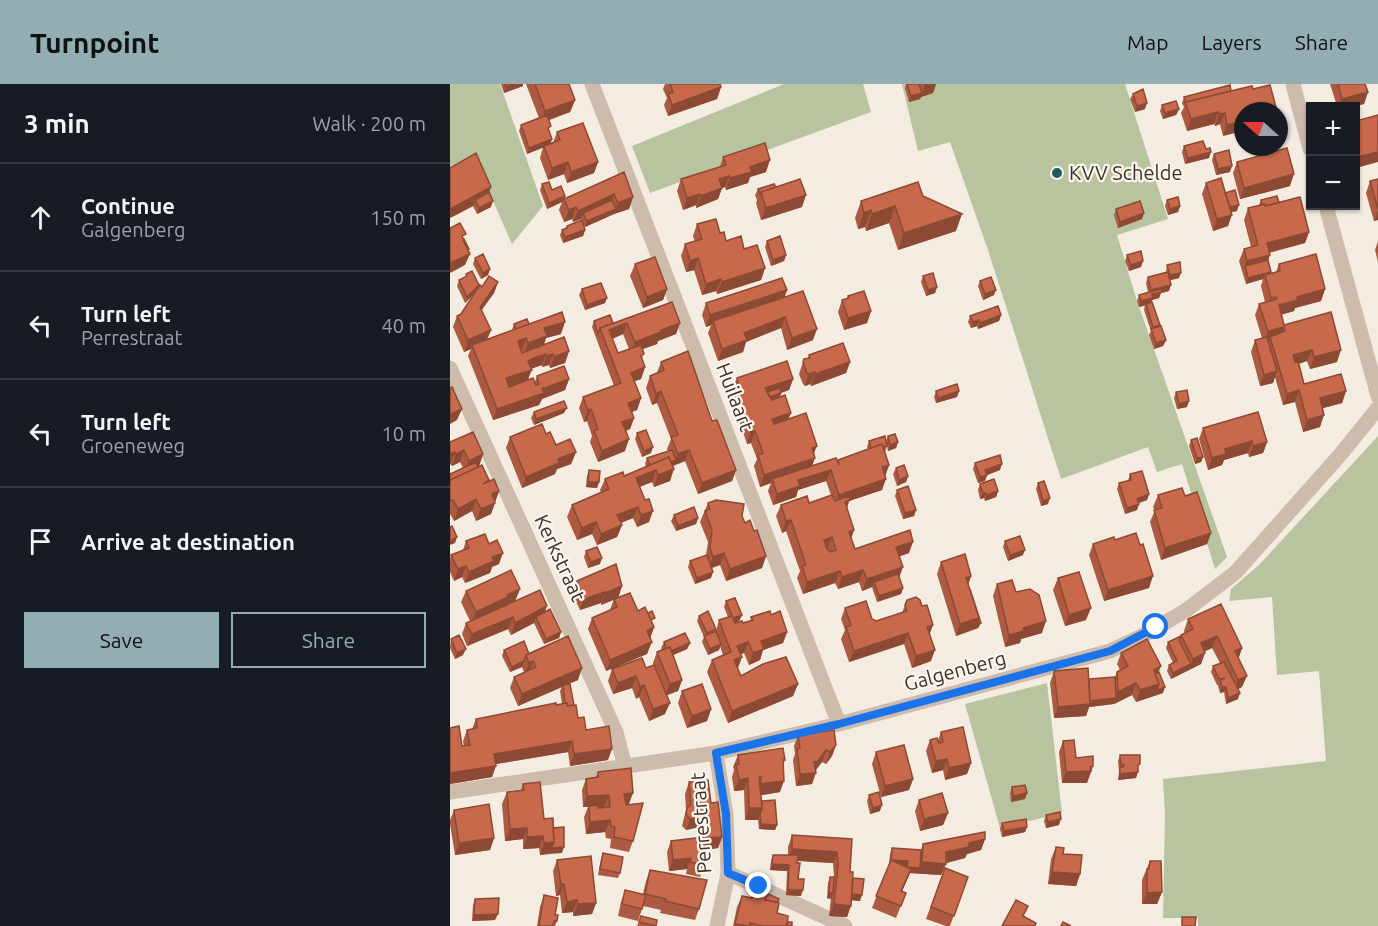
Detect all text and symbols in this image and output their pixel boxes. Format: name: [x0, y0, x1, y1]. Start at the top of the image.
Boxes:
text: Turnpoint: [30, 27, 159, 58]
text: Map: [1127, 30, 1168, 54]
text: Layers: [1201, 30, 1262, 54]
text: Share: [1295, 30, 1348, 54]
north arrow: [1234, 102, 1288, 156]
map controls: [1306, 102, 1360, 210]
button: +: [1306, 102, 1360, 156]
text: 3 min: [24, 109, 90, 138]
text: Walk · 200 m: [313, 112, 426, 135]
button: −: [1306, 156, 1360, 210]
place label: KVV Schelde: [1069, 161, 1182, 184]
marker: KVV Schelde: [1050, 166, 1064, 180]
text: Continue: [81, 193, 175, 218]
icon: ahead: [24, 201, 57, 234]
text: 150 m: [370, 206, 426, 229]
text: Galgenberg: [81, 218, 186, 241]
text: Turn left: [81, 301, 171, 326]
icon: left: [24, 309, 57, 342]
text: 40 m: [382, 314, 426, 337]
text: Perrestraat: [81, 326, 182, 349]
street label: Huilaart: [712, 359, 759, 434]
text: Turn left: [81, 409, 171, 434]
icon: left: [24, 417, 57, 450]
text: 10 m: [382, 422, 426, 445]
text: Groeneweg: [81, 434, 185, 457]
street label: Kerkstraat: [530, 511, 591, 605]
icon: arrive: [24, 525, 57, 558]
text: Arrive at destination: [81, 529, 295, 554]
button: Save: [24, 612, 219, 668]
button: Share: [231, 612, 426, 668]
route start: [1142, 613, 1168, 639]
street label: Galgenberg: [901, 646, 1008, 695]
street label: Perrestraat: [685, 772, 716, 874]
route end: [745, 872, 771, 898]

